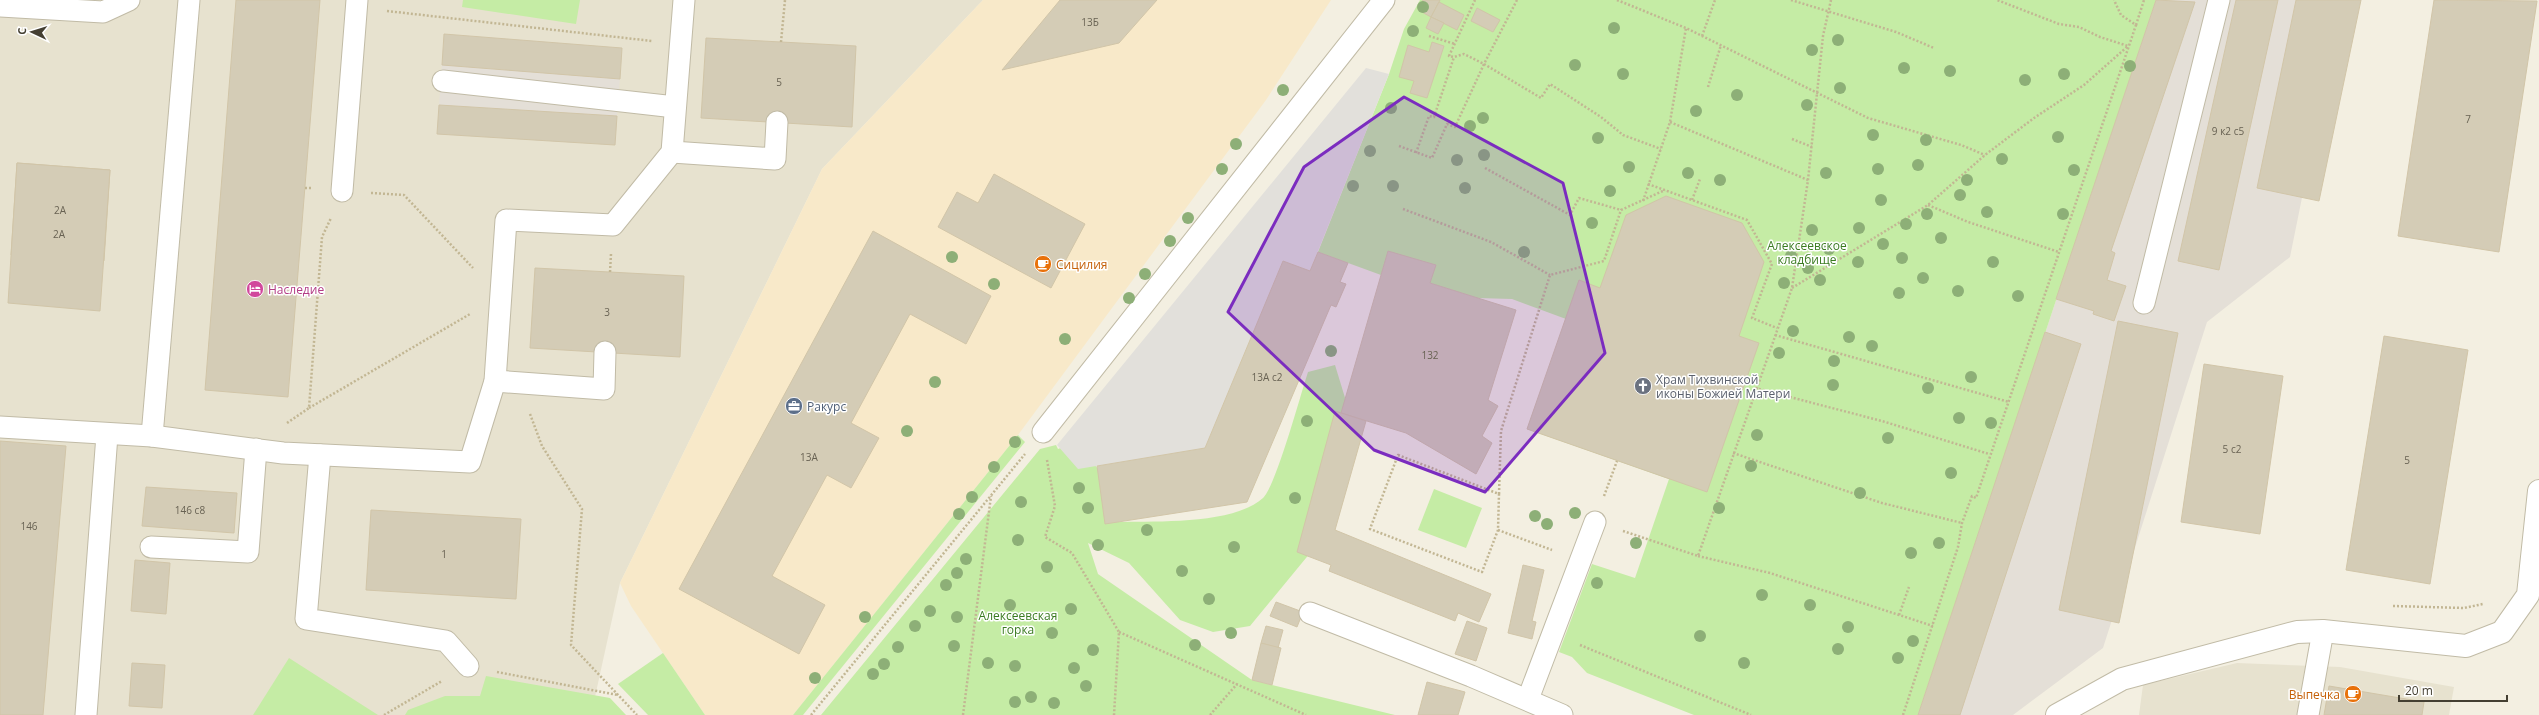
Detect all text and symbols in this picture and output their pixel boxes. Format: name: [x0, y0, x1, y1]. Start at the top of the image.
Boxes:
north arrow: [12, 12, 52, 52]
house number: 13Б: [1081, 15, 1099, 29]
text: С: [14, 27, 29, 35]
house number: 5: [776, 75, 782, 89]
house number: 7: [2465, 112, 2471, 126]
house number: 9 к2 с5: [2212, 124, 2244, 138]
house number: 2А: [54, 203, 67, 217]
house number: 2A: [53, 227, 66, 241]
park label: Алексеевское кладбище: [1767, 237, 1847, 268]
cafe icon: Сицилия: [1033, 254, 1053, 274]
place label: Сицилия: [1056, 256, 1107, 273]
hotel icon: Наследие: [245, 279, 265, 299]
place label: Наследие: [268, 281, 324, 298]
house number: 3: [604, 305, 610, 319]
house number: 132: [1421, 348, 1439, 362]
house number: 13А с2: [1252, 370, 1283, 384]
place label: Храм Тихвинской иконы Божией Матери: [1656, 371, 1790, 402]
church icon: Храм Тихвинской иконы Божией Матери: [1633, 376, 1653, 396]
office icon: Ракурс: [784, 396, 804, 416]
place label: Ракурс: [807, 398, 846, 415]
house number: 5 с2: [2223, 442, 2242, 456]
house number: 13А: [800, 450, 819, 464]
house number: 5: [2404, 453, 2410, 467]
house number: 146 с8: [175, 503, 205, 517]
house number: 146: [20, 519, 38, 533]
house number: 1: [441, 547, 447, 561]
park label: Алексеевская горка: [979, 607, 1057, 638]
scale bar: [2399, 677, 2507, 703]
text: 20 m: [2405, 682, 2433, 699]
cafe icon: Выпечка: [2343, 684, 2363, 704]
place label: Выпечка: [2289, 686, 2340, 703]

